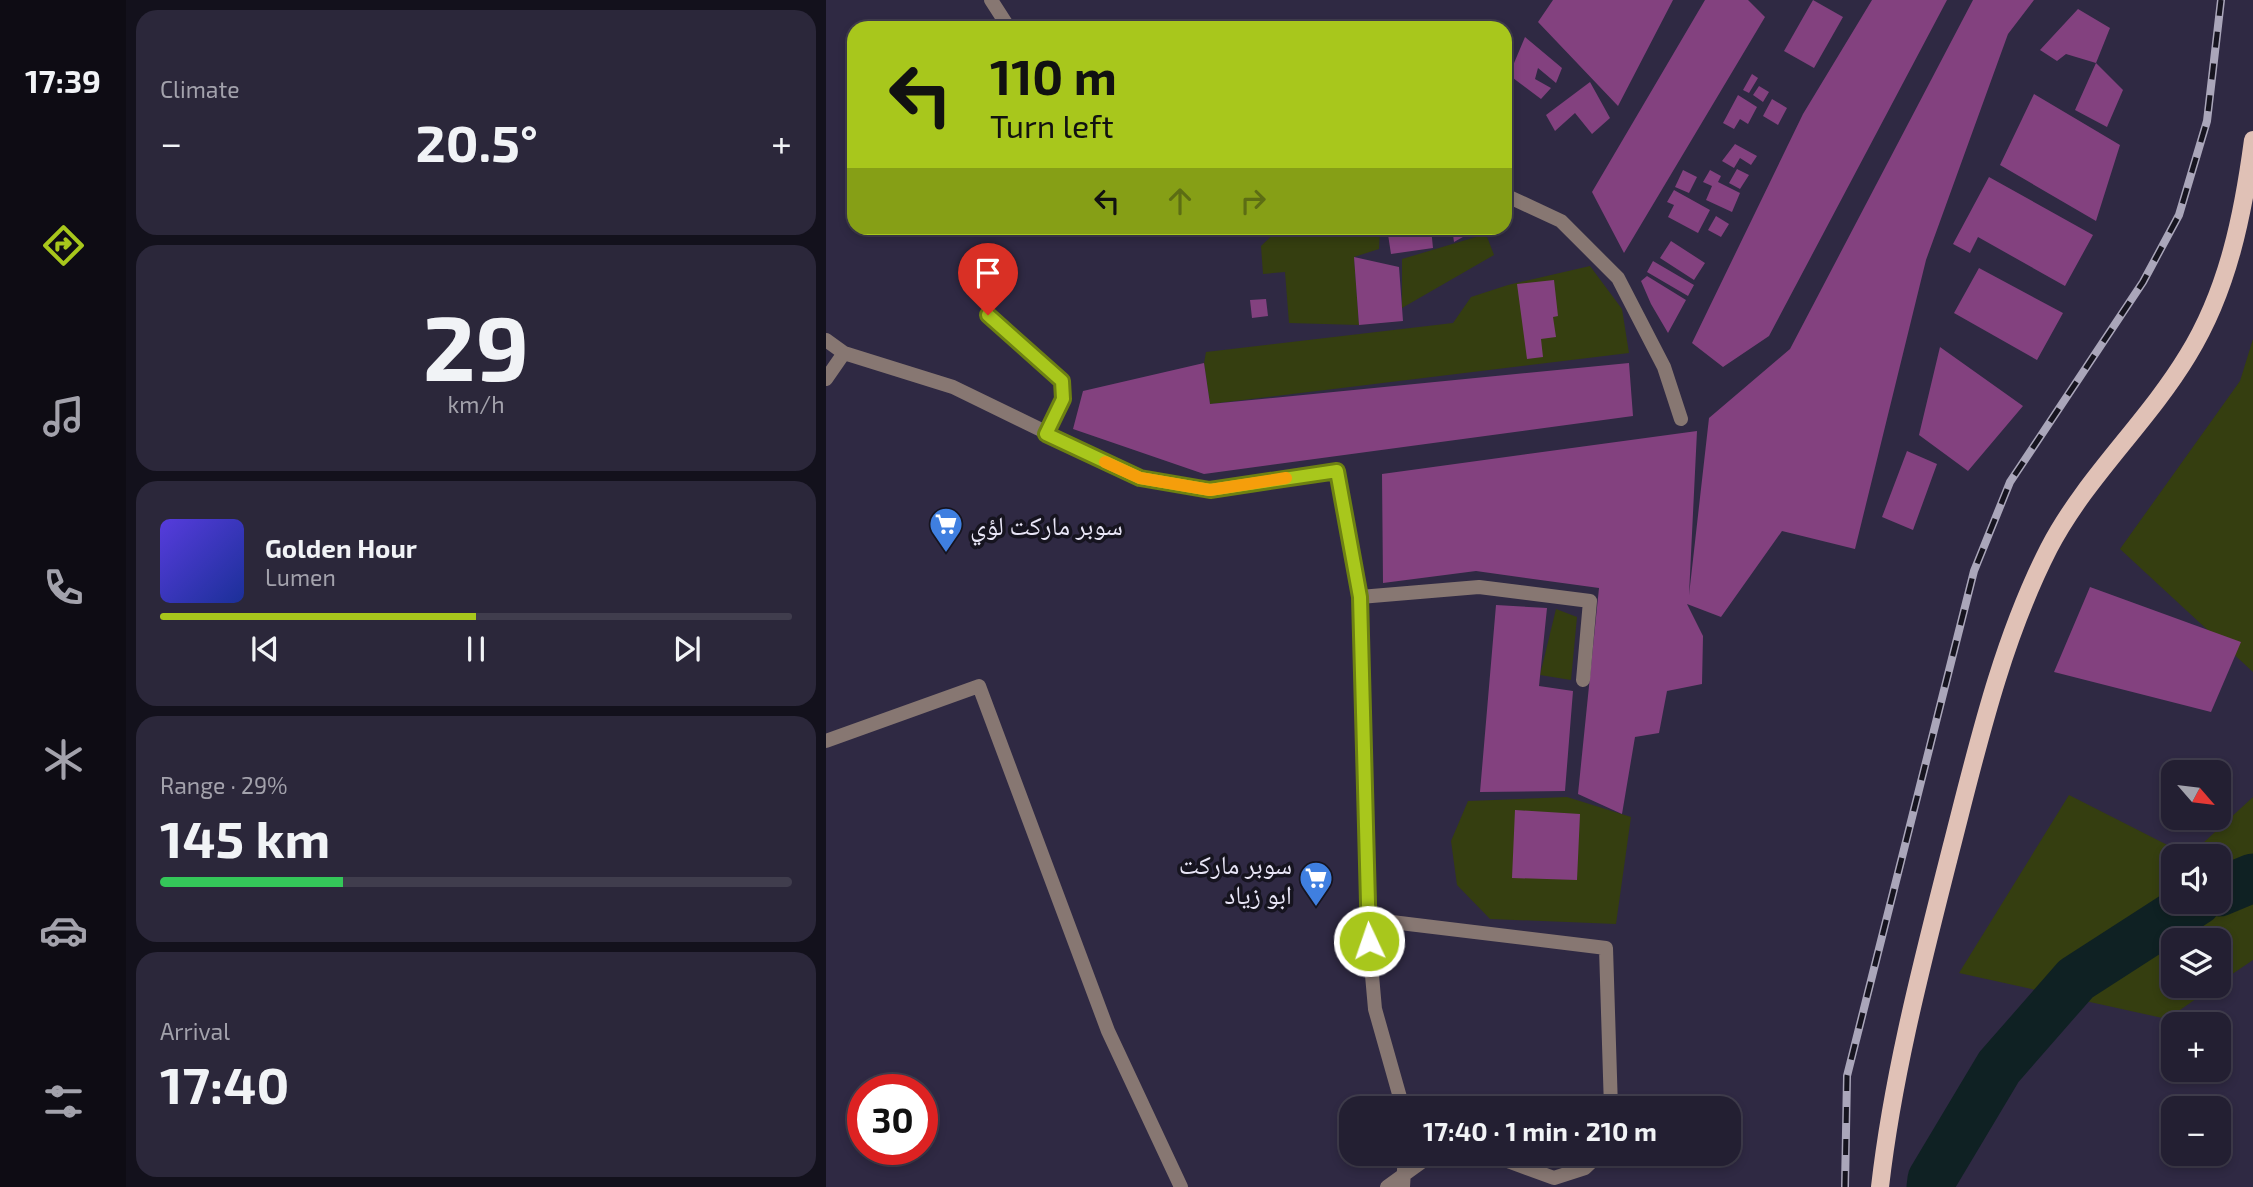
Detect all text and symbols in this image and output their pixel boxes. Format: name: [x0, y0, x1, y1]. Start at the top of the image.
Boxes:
text: 110 m: [990, 46, 1117, 105]
icon: left: [875, 49, 966, 140]
text: 17:39: [25, 61, 101, 99]
text: Climate: [160, 75, 240, 103]
text: Turn left: [990, 106, 1114, 144]
text: 20.5°: [415, 110, 538, 172]
text: −: [160, 119, 182, 165]
text: +: [771, 119, 792, 165]
icon: left: [1088, 182, 1126, 220]
icon: ahead: [1161, 182, 1199, 220]
icon: right: [1234, 182, 1272, 220]
icon: directions: [39, 221, 88, 270]
pin: [958, 243, 1018, 315]
icon: arrive: [969, 254, 1007, 292]
text: 29: [423, 290, 529, 399]
text: km/h: [447, 390, 505, 418]
icon: music: [39, 392, 88, 441]
supermarket icon: سوبر ماركت لؤي: [927, 505, 965, 554]
place label: سوبر ماركت لؤي: [970, 509, 1123, 546]
text: Golden Hour: [265, 532, 417, 563]
icon: phone: [39, 563, 88, 612]
text: Lumen: [265, 563, 336, 591]
icon: previous: [246, 630, 284, 668]
icon: pause: [457, 630, 495, 668]
icon: next: [668, 630, 706, 668]
icon: climate: [39, 735, 88, 784]
north arrow: [2161, 760, 2231, 830]
map controls: [2161, 760, 2231, 1166]
text: Range · 29%: [160, 771, 288, 799]
text: 145 km: [160, 806, 330, 868]
button: sound: [2161, 844, 2231, 914]
place label: سوبر ماركت ابو زياد: [1179, 848, 1292, 910]
supermarket icon: سوبر ماركت ابو زياد: [1297, 859, 1335, 908]
position arrow: [1332, 904, 1406, 978]
icon: car: [39, 906, 88, 955]
button: layers: [2161, 928, 2231, 998]
button: +: [2161, 1012, 2231, 1082]
text: Arrival: [160, 1017, 230, 1045]
text: 17:40: [160, 1052, 289, 1114]
speed limit sign: 30: [847, 1074, 938, 1165]
icon: filters: [39, 1077, 88, 1126]
button: −: [2161, 1096, 2231, 1166]
text: 17:40 · 1 min · 210 m: [1423, 1115, 1657, 1146]

